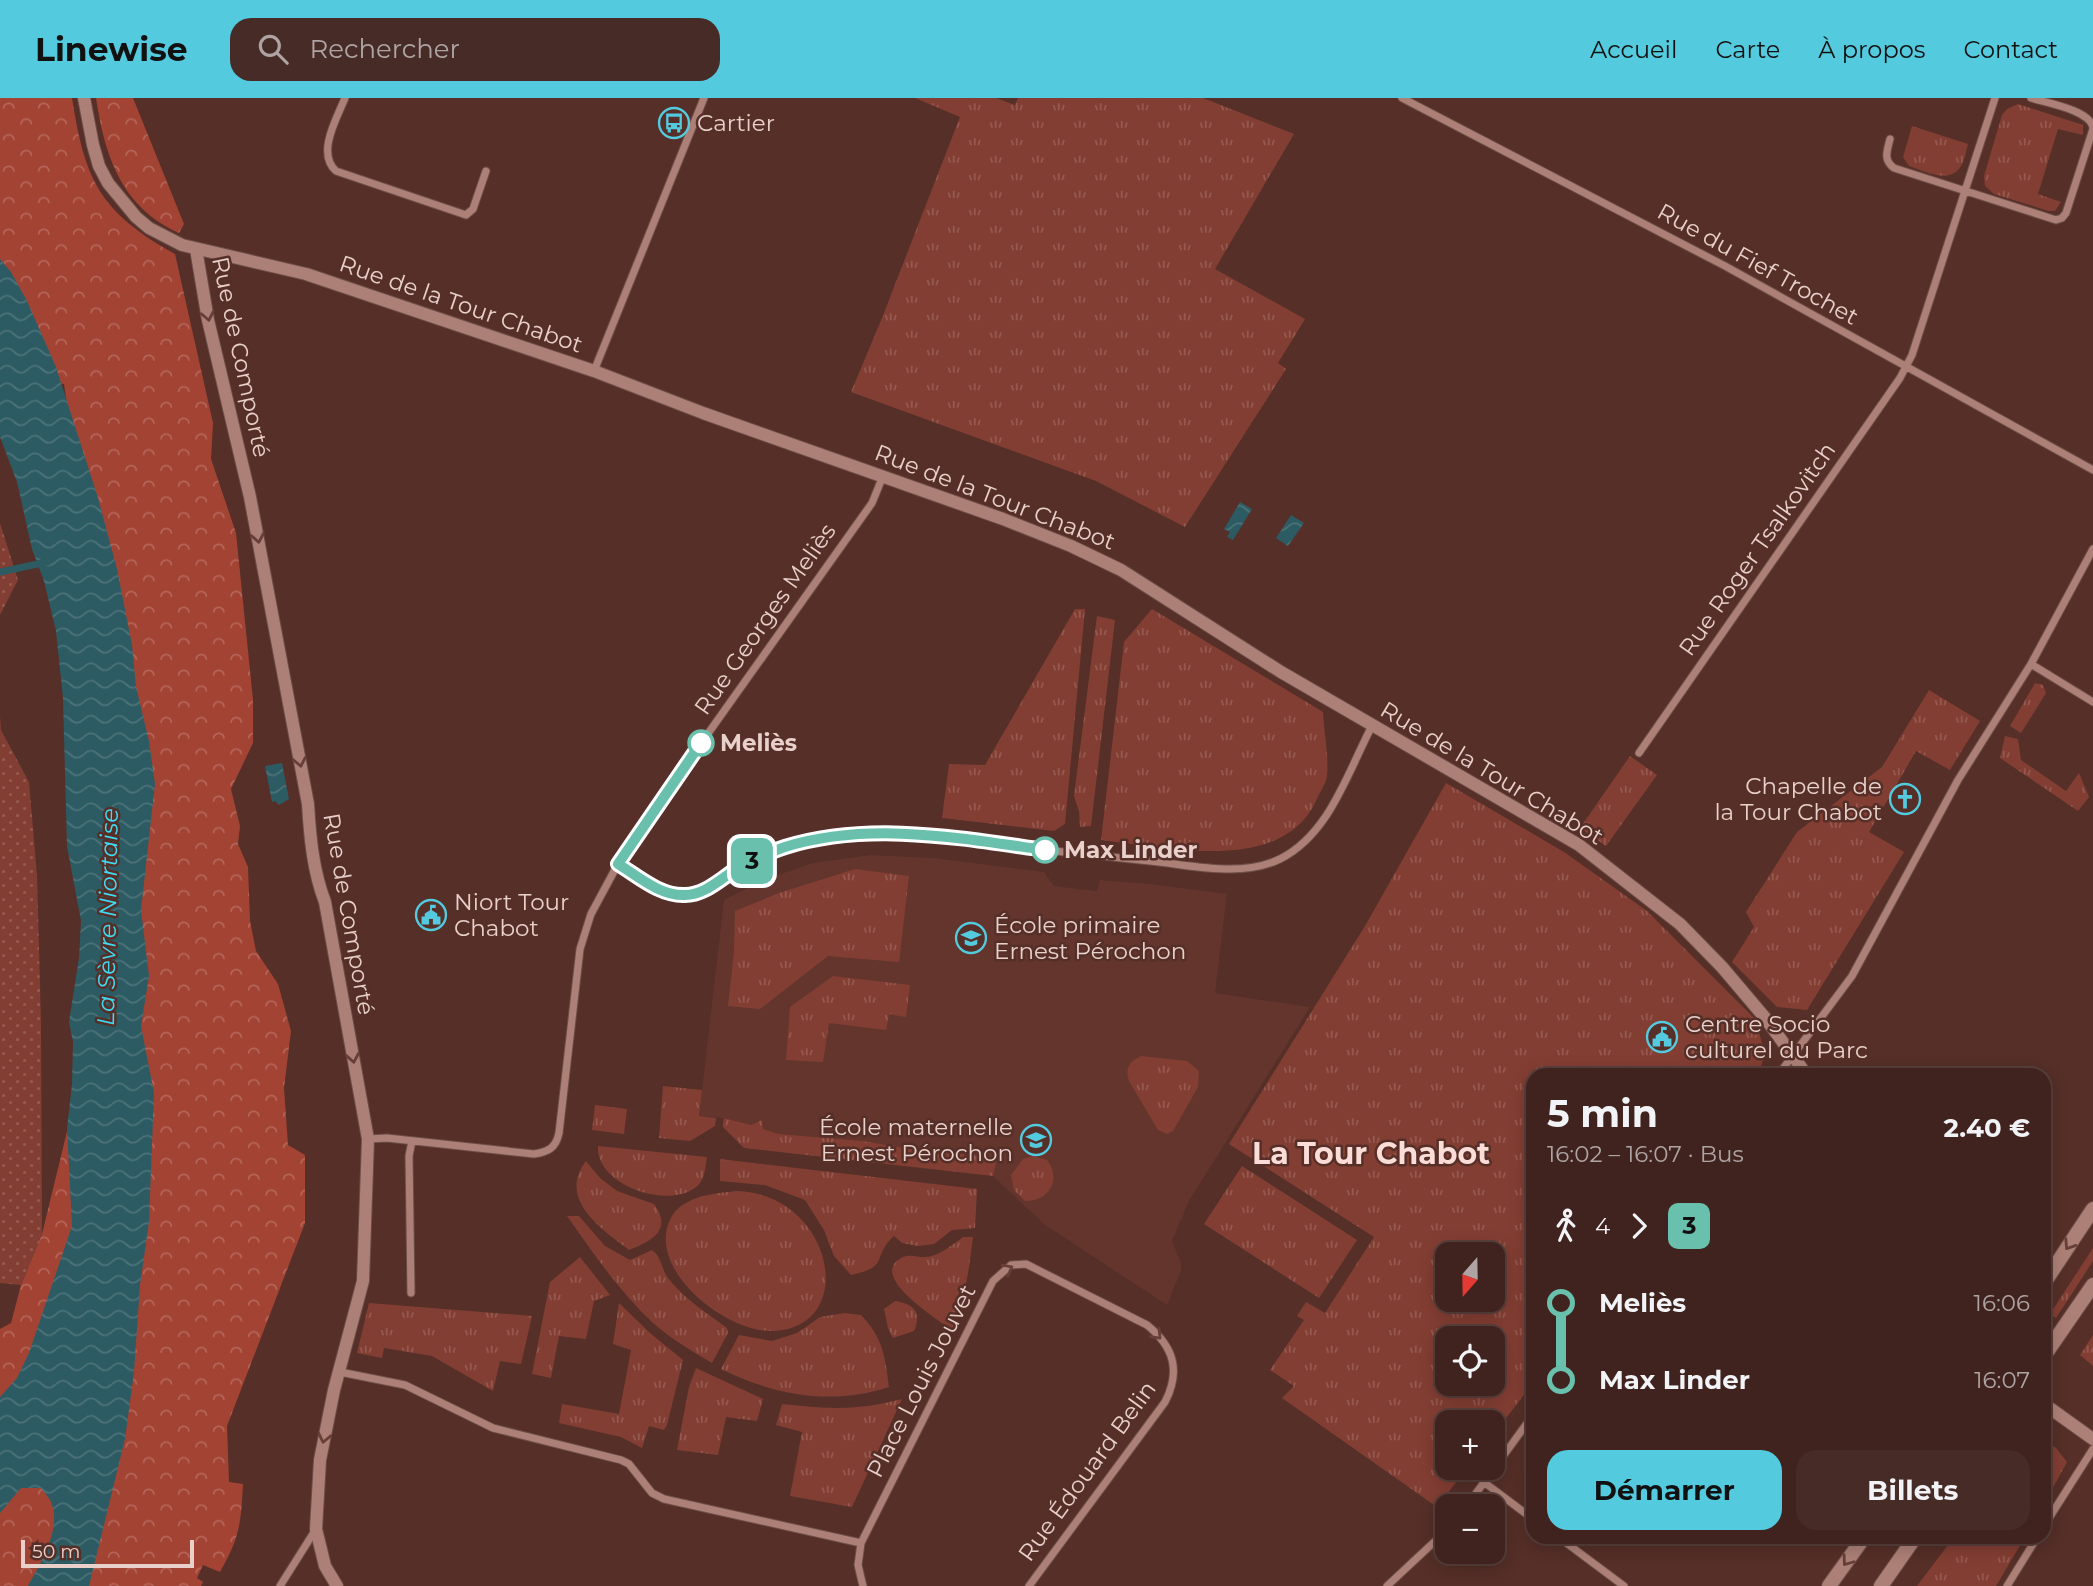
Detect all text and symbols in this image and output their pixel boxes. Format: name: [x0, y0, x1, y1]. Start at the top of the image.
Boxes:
search box: [230, 18, 720, 81]
text: Linewise: [35, 29, 188, 69]
icon: search: [254, 30, 292, 68]
text: Rechercher: [310, 33, 460, 65]
text: Accueil: [1590, 35, 1677, 64]
text: Carte: [1715, 35, 1780, 64]
text: À propos: [1818, 35, 1925, 64]
text: Contact: [1963, 35, 2058, 64]
bus stop icon: Cartier: [657, 106, 691, 140]
place label: Cartier: [697, 109, 775, 137]
street label: Rue du Fief Trochet: [1653, 197, 1863, 331]
street label: Rue de la Tour Chabot: [336, 249, 586, 359]
street label: Rue de Comporté: [206, 254, 276, 460]
one-way arrow: [200, 310, 215, 322]
street label: Rue Roger Tsalkovitch: [1673, 437, 1841, 661]
street label: Rue de la Tour Chabot: [871, 438, 1119, 556]
street label: Rue Georges Meliès: [688, 518, 842, 720]
one-way arrow: [250, 532, 265, 544]
street label: Rue de la Tour Chabot: [1375, 695, 1609, 851]
place label: Meliès: [720, 729, 797, 757]
marker: Meliès: [688, 730, 714, 756]
one-way arrow: [292, 756, 307, 768]
place label: Chapelle de la Tour Chabot: [1714, 772, 1882, 826]
church icon: Chapelle de la Tour Chabot: [1888, 782, 1922, 816]
water label: La Sèvre Niortaise: [91, 808, 124, 1026]
street label: Rue de Comporté: [317, 811, 381, 1017]
place label: Max Linder: [1064, 836, 1198, 864]
marker: Max Linder: [1032, 837, 1058, 863]
line badge: 3: [729, 838, 775, 884]
text: 3: [745, 846, 759, 875]
place label: Niort Tour Chabot: [454, 888, 569, 942]
public building icon: Niort Tour Chabot: [414, 898, 448, 932]
place label: École primaire Ernest Pérochon: [994, 911, 1186, 965]
school or university icon: École primaire Ernest Pérochon: [954, 921, 988, 955]
place label: Centre Socio culturel du Parc: [1685, 1010, 1868, 1064]
public building icon: Centre Socio culturel du Parc: [1645, 1020, 1679, 1054]
one-way arrow: [345, 1052, 360, 1064]
text: 5 min: [1547, 1090, 1658, 1137]
text: 2.40 €: [1944, 1112, 2030, 1144]
place label: École maternelle Ernest Pérochon: [819, 1113, 1013, 1167]
school or university icon: École maternelle Ernest Pérochon: [1019, 1123, 1053, 1157]
district label: La Tour Chabot: [1252, 1135, 1490, 1172]
text: 16:02 – 16:07 · Bus: [1547, 1140, 1744, 1168]
icon: walk: [1547, 1207, 1585, 1245]
icon: forward: [1620, 1207, 1658, 1245]
text: 3: [1682, 1211, 1696, 1240]
text: 4: [1595, 1212, 1610, 1240]
one-way arrow: [2065, 1237, 2077, 1250]
north arrow: [1435, 1242, 1505, 1312]
map controls: [1435, 1242, 1505, 1564]
one-way arrow: [1000, 1264, 1013, 1278]
street label: Place Louis Jouvet: [860, 1280, 982, 1482]
text: Meliès: [1599, 1287, 1686, 1319]
text: 16:06: [1974, 1289, 2030, 1317]
button: locate: [1435, 1326, 1505, 1396]
one-way arrow: [1148, 1327, 1161, 1340]
text: Max Linder: [1599, 1364, 1750, 1396]
text: 16:07: [1974, 1366, 2030, 1394]
street label: Rue Édouard Belin: [1012, 1375, 1162, 1567]
button: +: [1435, 1410, 1505, 1480]
one-way arrow: [317, 1432, 332, 1444]
button: Démarrer: [1547, 1450, 1782, 1530]
button: Billets: [1796, 1450, 2030, 1530]
button: −: [1435, 1494, 1505, 1564]
scale bar: [21, 1537, 194, 1569]
text: 50 m: [32, 1540, 80, 1563]
one-way arrow: [1843, 1553, 1855, 1566]

